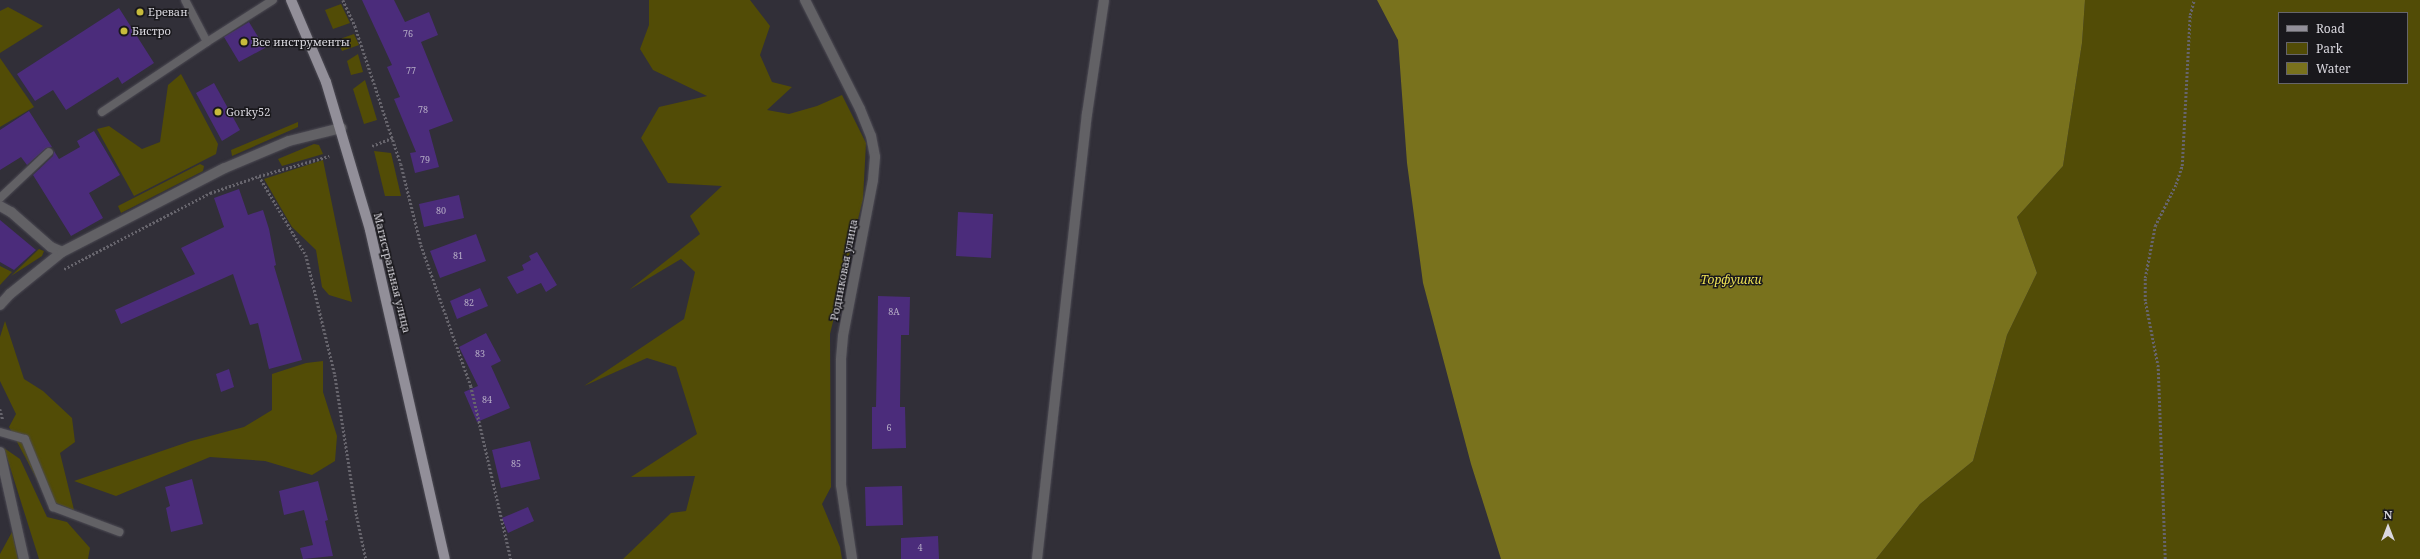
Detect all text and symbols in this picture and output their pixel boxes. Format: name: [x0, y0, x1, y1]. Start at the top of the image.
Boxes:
place label: Ереван: [148, 5, 188, 19]
marker: Ереван: [135, 7, 145, 17]
legend: [2278, 12, 2408, 84]
text: Road: [2316, 20, 2345, 37]
place label: Бистро: [132, 24, 171, 38]
marker: Бистро: [119, 26, 129, 36]
house number: 76: [403, 29, 413, 39]
place label: Все инструменты: [252, 35, 350, 49]
marker: Все инструменты: [239, 37, 249, 47]
text: Park: [2316, 40, 2343, 57]
text: Water: [2316, 60, 2351, 77]
house number: 77: [406, 66, 416, 76]
place label: Gorky52: [226, 105, 270, 119]
house number: 78: [418, 105, 428, 115]
marker: Gorky52: [213, 107, 223, 117]
house number: 79: [420, 155, 430, 165]
house number: 80: [436, 206, 446, 216]
street label: Магистральная улица: [371, 212, 413, 334]
street label: Родниковая улица: [828, 218, 860, 322]
house number: 81: [453, 251, 463, 261]
water label: Торфушки: [1700, 273, 1762, 287]
house number: 82: [464, 298, 474, 308]
house number: 8А: [888, 307, 900, 317]
house number: 83: [475, 349, 485, 359]
house number: 84: [482, 395, 492, 405]
house number: 6: [886, 423, 892, 433]
house number: 85: [511, 459, 521, 469]
north arrow: [2368, 507, 2408, 547]
text: N: [2384, 507, 2392, 522]
house number: 4: [917, 543, 923, 553]

